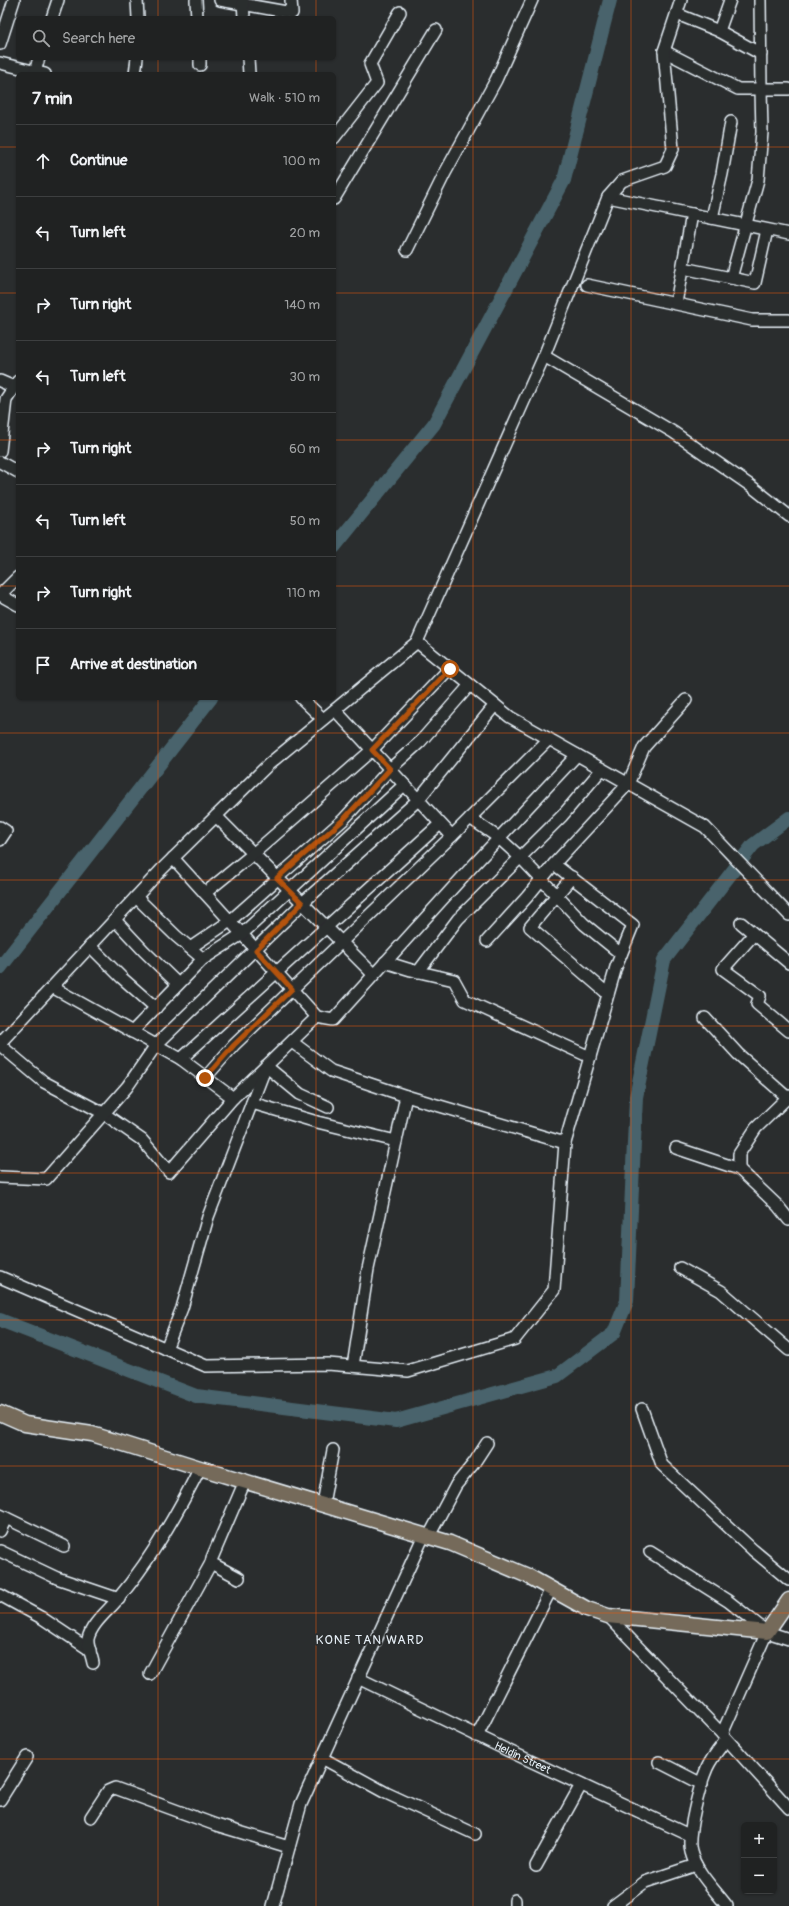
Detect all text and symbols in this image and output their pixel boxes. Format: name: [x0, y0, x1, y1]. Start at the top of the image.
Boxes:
search box: [16, 16, 336, 60]
icon: search: [30, 27, 52, 49]
text: Search here: [62, 29, 135, 48]
text: 7 min: [32, 88, 72, 109]
text: Walk · 510 m: [249, 90, 320, 106]
icon: ahead: [32, 150, 54, 172]
text: Continue: [70, 151, 128, 170]
text: 100 m: [283, 153, 320, 169]
icon: left: [32, 222, 54, 244]
text: Turn left: [70, 223, 126, 242]
text: 20 m: [289, 225, 320, 241]
icon: right: [32, 294, 54, 316]
text: Turn right: [70, 295, 131, 314]
text: 140 m: [284, 297, 320, 313]
icon: left: [32, 366, 54, 388]
text: Turn left: [70, 367, 126, 386]
text: 30 m: [290, 369, 320, 385]
icon: right: [32, 438, 54, 460]
text: Turn right: [70, 439, 131, 458]
text: 60 m: [289, 441, 320, 457]
icon: left: [32, 510, 54, 532]
text: Turn left: [70, 511, 126, 530]
text: 50 m: [290, 513, 320, 529]
icon: right: [32, 582, 54, 604]
text: Turn right: [70, 583, 131, 602]
text: 110 m: [287, 585, 320, 601]
icon: arrive: [32, 654, 54, 676]
text: Arrive at destination: [70, 655, 197, 674]
route start: [441, 660, 459, 678]
route end: [196, 1069, 214, 1087]
district label: KONE TAN WARD: [316, 1632, 424, 1648]
street label: Heldin Street: [493, 1739, 553, 1777]
map controls: [741, 1822, 777, 1894]
button: +: [741, 1822, 777, 1858]
button: −: [741, 1858, 777, 1894]

